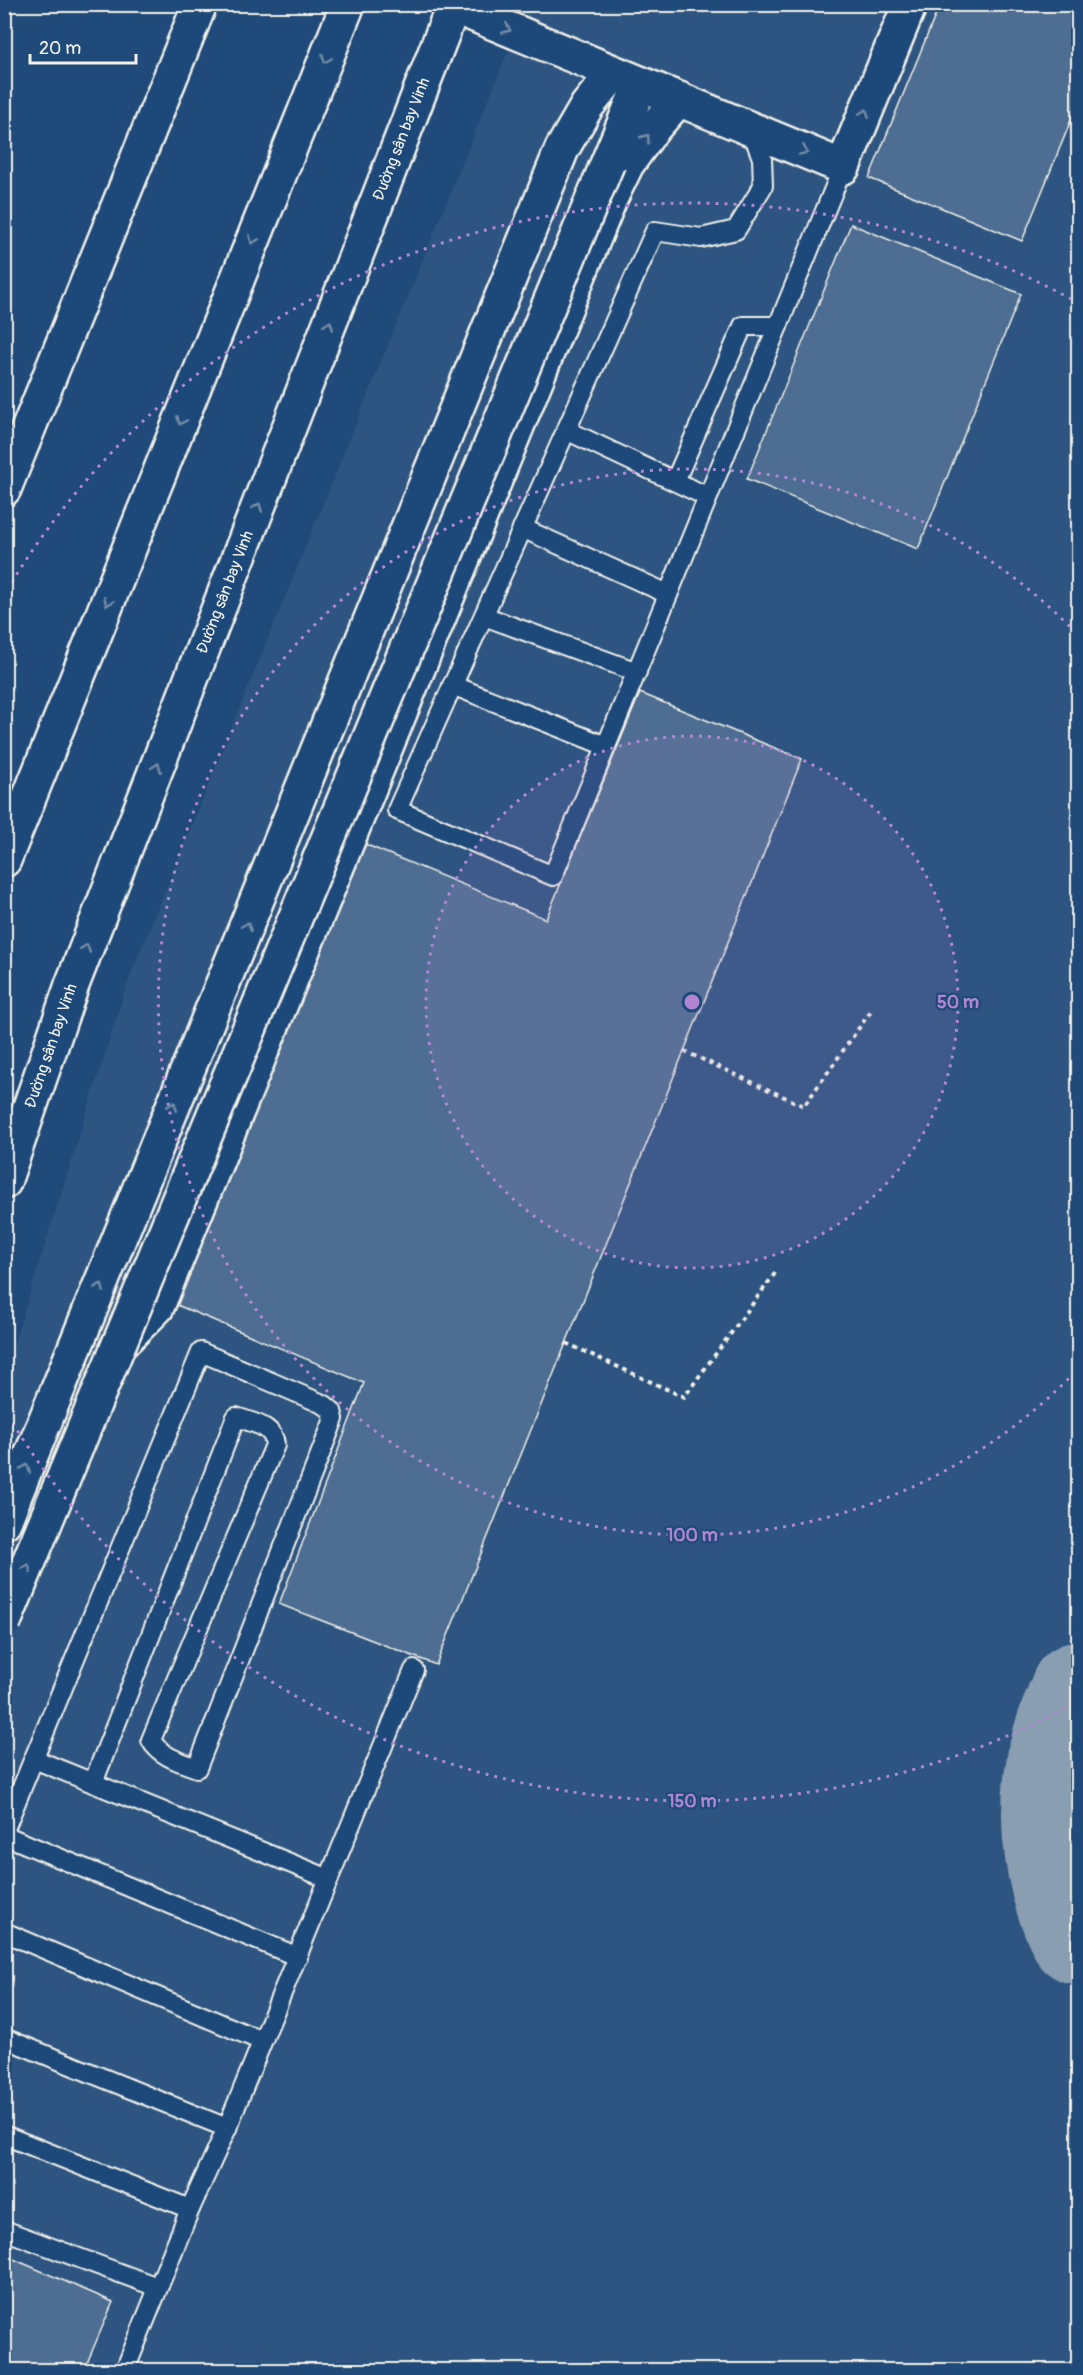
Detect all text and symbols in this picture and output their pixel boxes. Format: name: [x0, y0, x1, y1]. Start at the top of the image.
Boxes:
one-way arrow: [501, 22, 512, 34]
scale bar: [30, 27, 136, 65]
text: 20 m: [39, 37, 81, 60]
one-way arrow: [321, 53, 333, 64]
street label: Đường sân bay Vinh: [368, 75, 434, 204]
one-way arrow: [858, 109, 870, 120]
one-way arrow: [639, 133, 650, 144]
one-way arrow: [798, 144, 809, 156]
one-way arrow: [248, 233, 260, 244]
one-way arrow: [322, 320, 334, 331]
one-way arrow: [176, 414, 188, 425]
one-way arrow: [251, 502, 264, 512]
street label: Đường sân bay Vinh: [192, 528, 258, 657]
one-way arrow: [103, 595, 115, 606]
one-way arrow: [150, 762, 162, 773]
one-way arrow: [240, 921, 252, 932]
one-way arrow: [79, 943, 91, 954]
street label: Đường sân bay Vinh: [20, 981, 82, 1111]
text: 50 m: [937, 991, 979, 1014]
centre of rings: [682, 992, 702, 1012]
one-way arrow: [166, 1102, 178, 1113]
one-way arrow: [93, 1282, 105, 1293]
one-way arrow: [19, 1463, 32, 1473]
text: 100 m: [666, 1524, 718, 1547]
one-way arrow: [20, 1563, 32, 1574]
text: 150 m: [668, 1790, 717, 1813]

